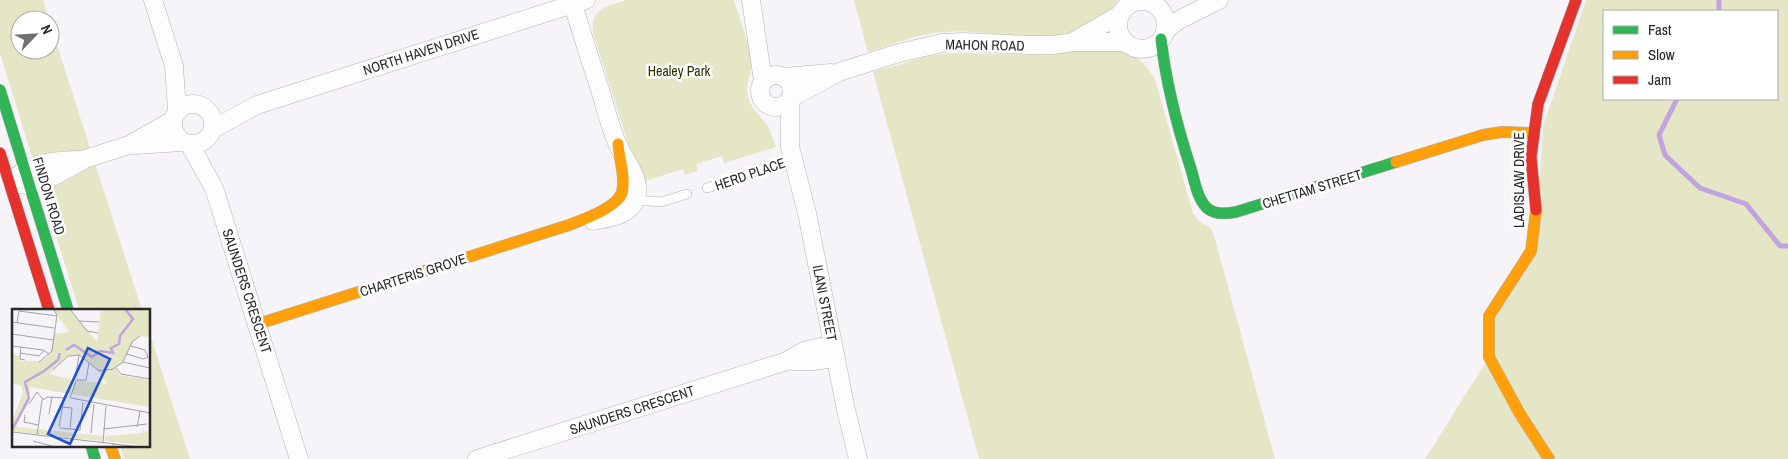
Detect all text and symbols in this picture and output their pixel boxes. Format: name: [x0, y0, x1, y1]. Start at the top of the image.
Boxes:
north arrow: [10, 10, 60, 60]
legend: [1603, 10, 1778, 100]
text: Fast: [1648, 19, 1672, 40]
text: N: [37, 22, 57, 37]
street label: NORTH HAVEN DRIVE: [361, 25, 481, 79]
street label: MAHON ROAD: [945, 35, 1025, 55]
text: Slow: [1648, 44, 1675, 65]
park label: Healey Park: [648, 62, 711, 80]
text: Jam: [1648, 69, 1671, 90]
street label: LADISLAW DRIVE: [1510, 132, 1528, 228]
street label: HERD PLACE: [712, 154, 788, 194]
street label: FINDON ROAD: [29, 155, 69, 237]
street label: CHETTAM STREET: [1260, 165, 1364, 213]
street label: SAUNDERS CRESCENT: [218, 226, 276, 356]
street label: CHARTERIS GROVE: [358, 249, 468, 301]
street label: ILANI STREET: [809, 263, 841, 343]
inset map: [12, 309, 150, 446]
street label: SAUNDERS CRESCENT: [567, 381, 697, 439]

